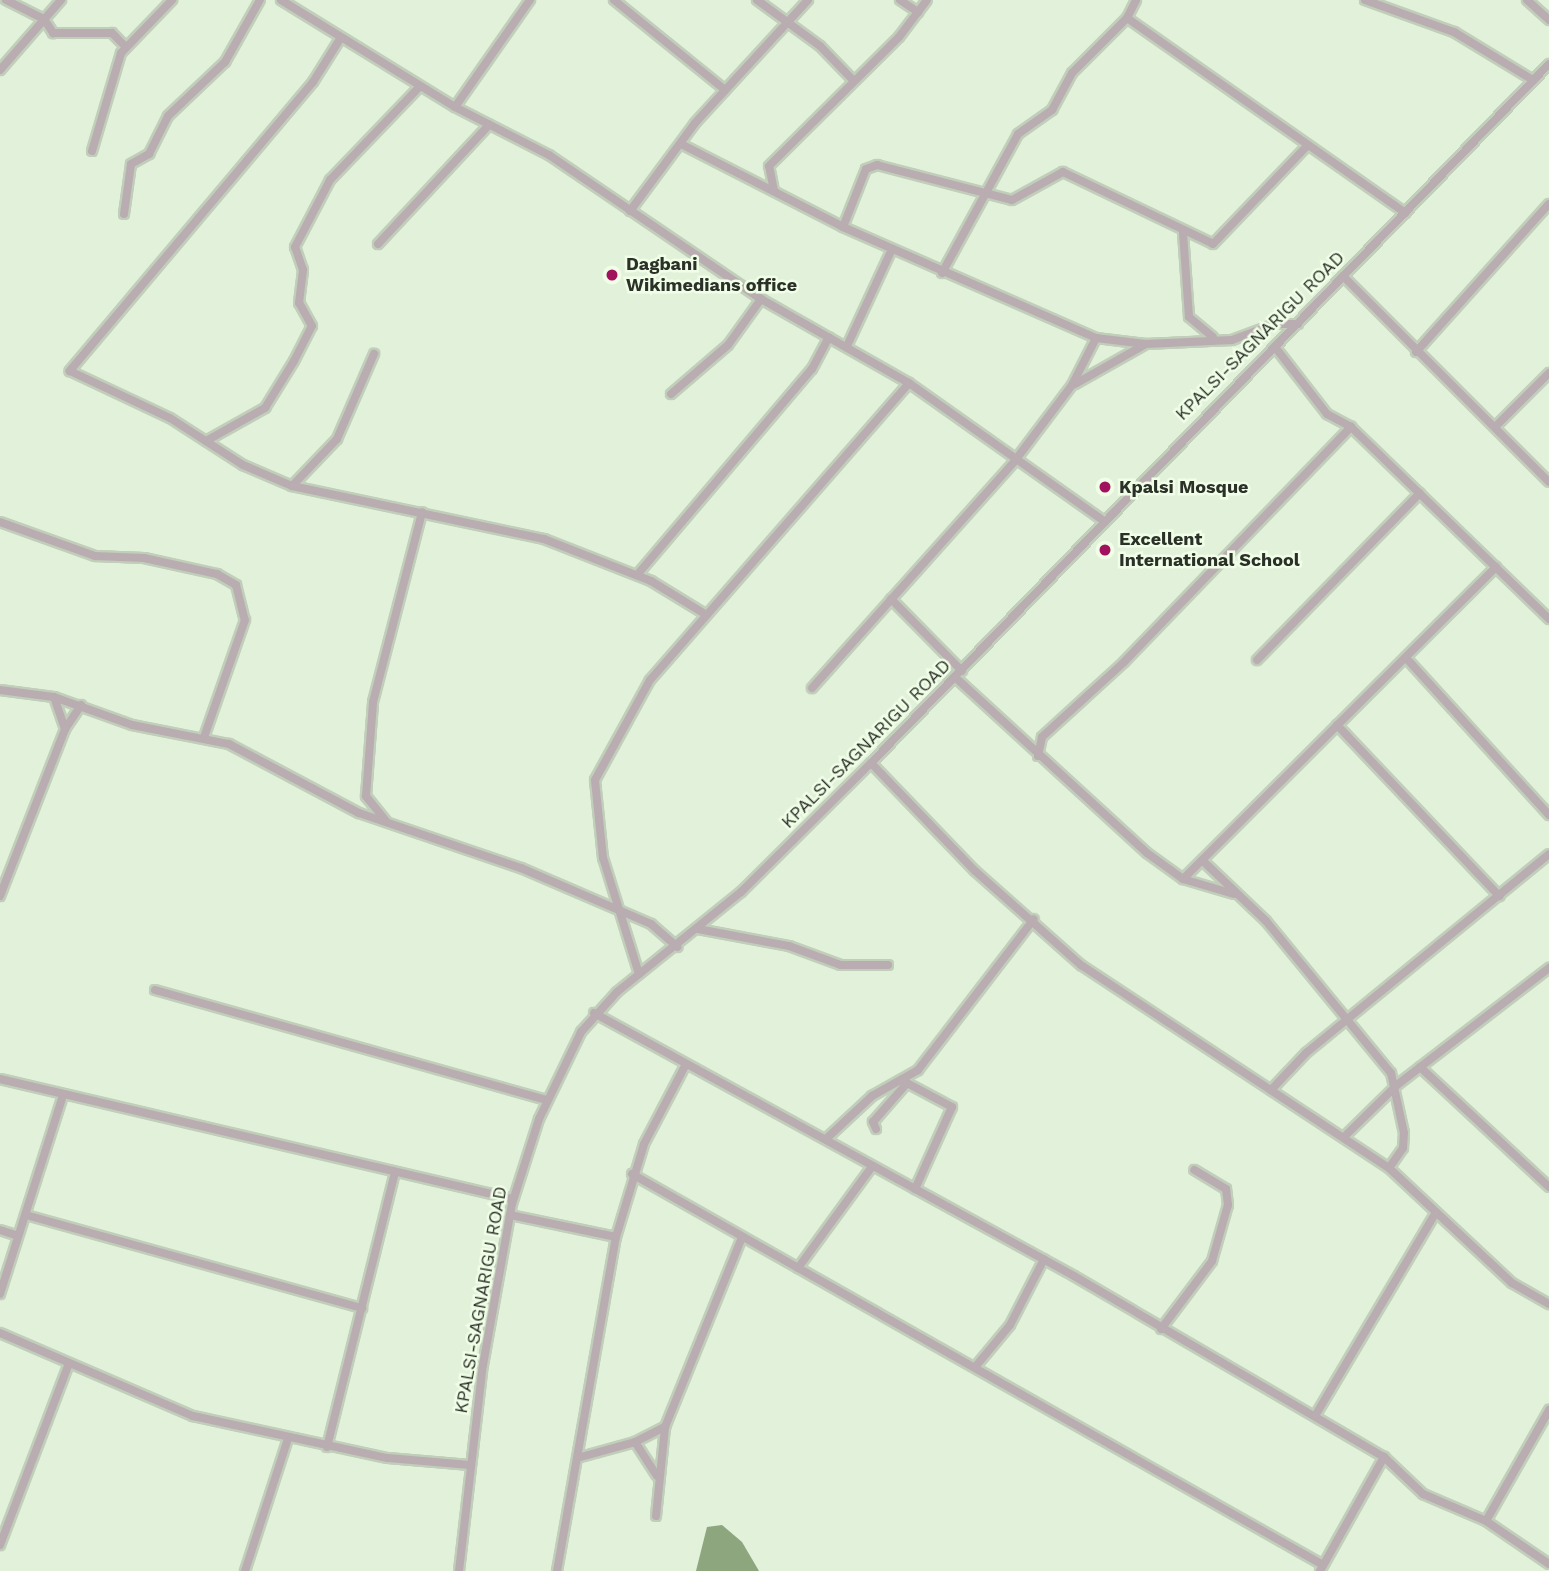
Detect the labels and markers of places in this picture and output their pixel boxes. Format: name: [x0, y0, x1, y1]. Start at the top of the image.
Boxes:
place label: Dagbani Wikimedians office: [626, 254, 797, 296]
marker: Dagbani Wikimedians office: [604, 267, 620, 283]
place label: Kpalsi Mosque: [1119, 476, 1248, 498]
marker: Kpalsi Mosque: [1097, 479, 1113, 495]
place label: Excellent International School: [1119, 529, 1300, 572]
marker: Excellent International School: [1097, 542, 1113, 558]

